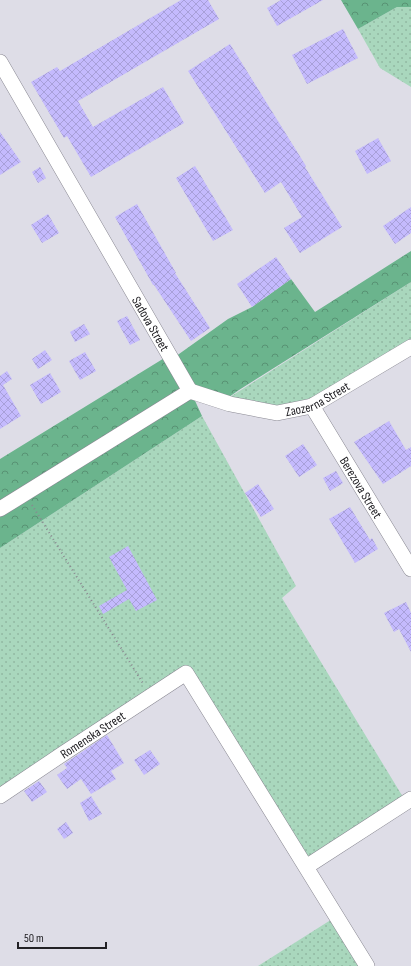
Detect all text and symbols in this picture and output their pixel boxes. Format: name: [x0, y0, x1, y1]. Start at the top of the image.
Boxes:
street label: Sadova Street: [128, 294, 172, 354]
street label: Zaozerna Street: [284, 378, 353, 420]
street label: Berezova Street: [336, 454, 385, 521]
street label: Romenska Street: [57, 708, 129, 762]
scale bar: [18, 924, 106, 950]
text: 50 m: [24, 931, 44, 946]

